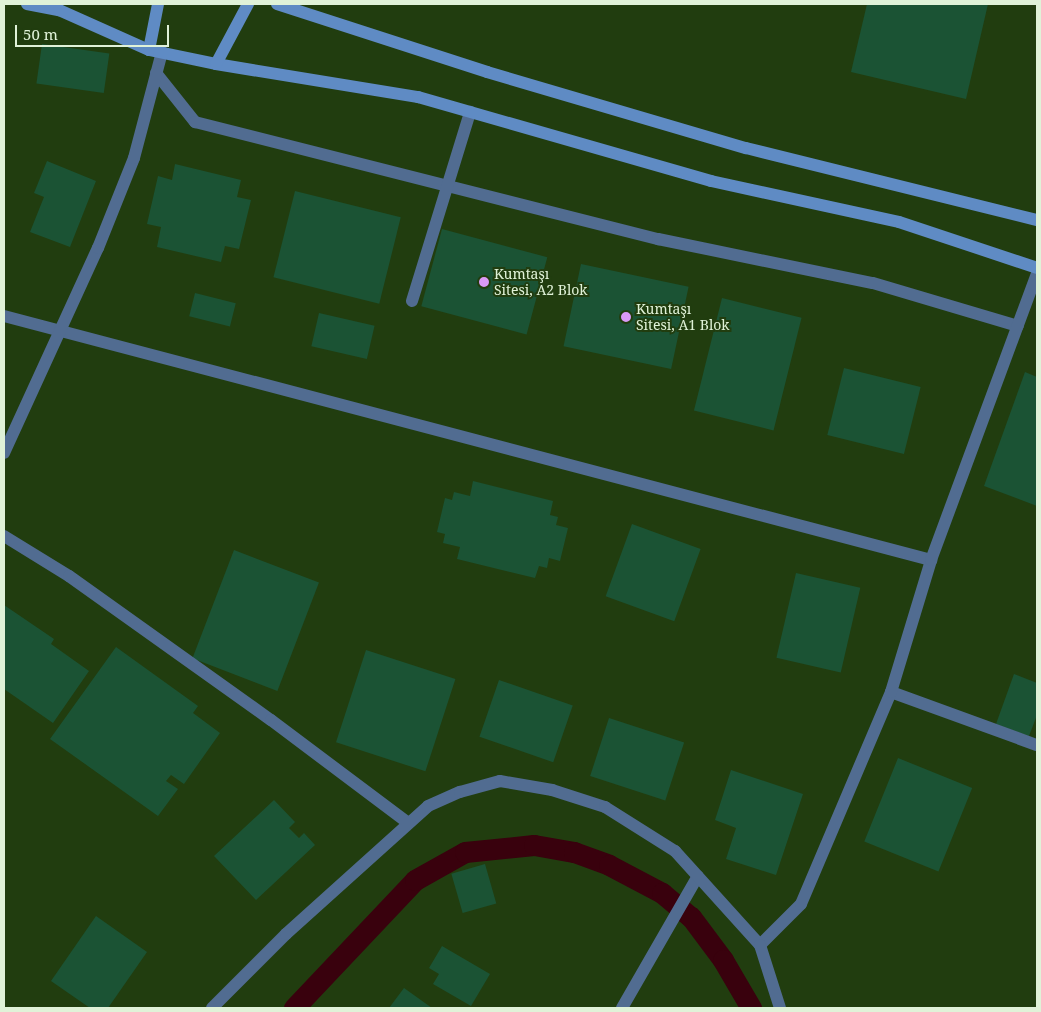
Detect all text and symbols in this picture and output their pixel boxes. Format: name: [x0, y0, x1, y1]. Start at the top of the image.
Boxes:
scale bar: [18, 15, 171, 47]
text: 50 m: [23, 24, 58, 44]
place label: Kumtaşı Sitesi, A2 Blok: [494, 266, 588, 298]
marker: Kumtaşı Sitesi, A2 Blok: [478, 276, 490, 288]
place label: Kumtaşı Sitesi, A1 Blok: [636, 301, 730, 334]
marker: Kumtaşı Sitesi, A1 Blok: [620, 311, 632, 323]

